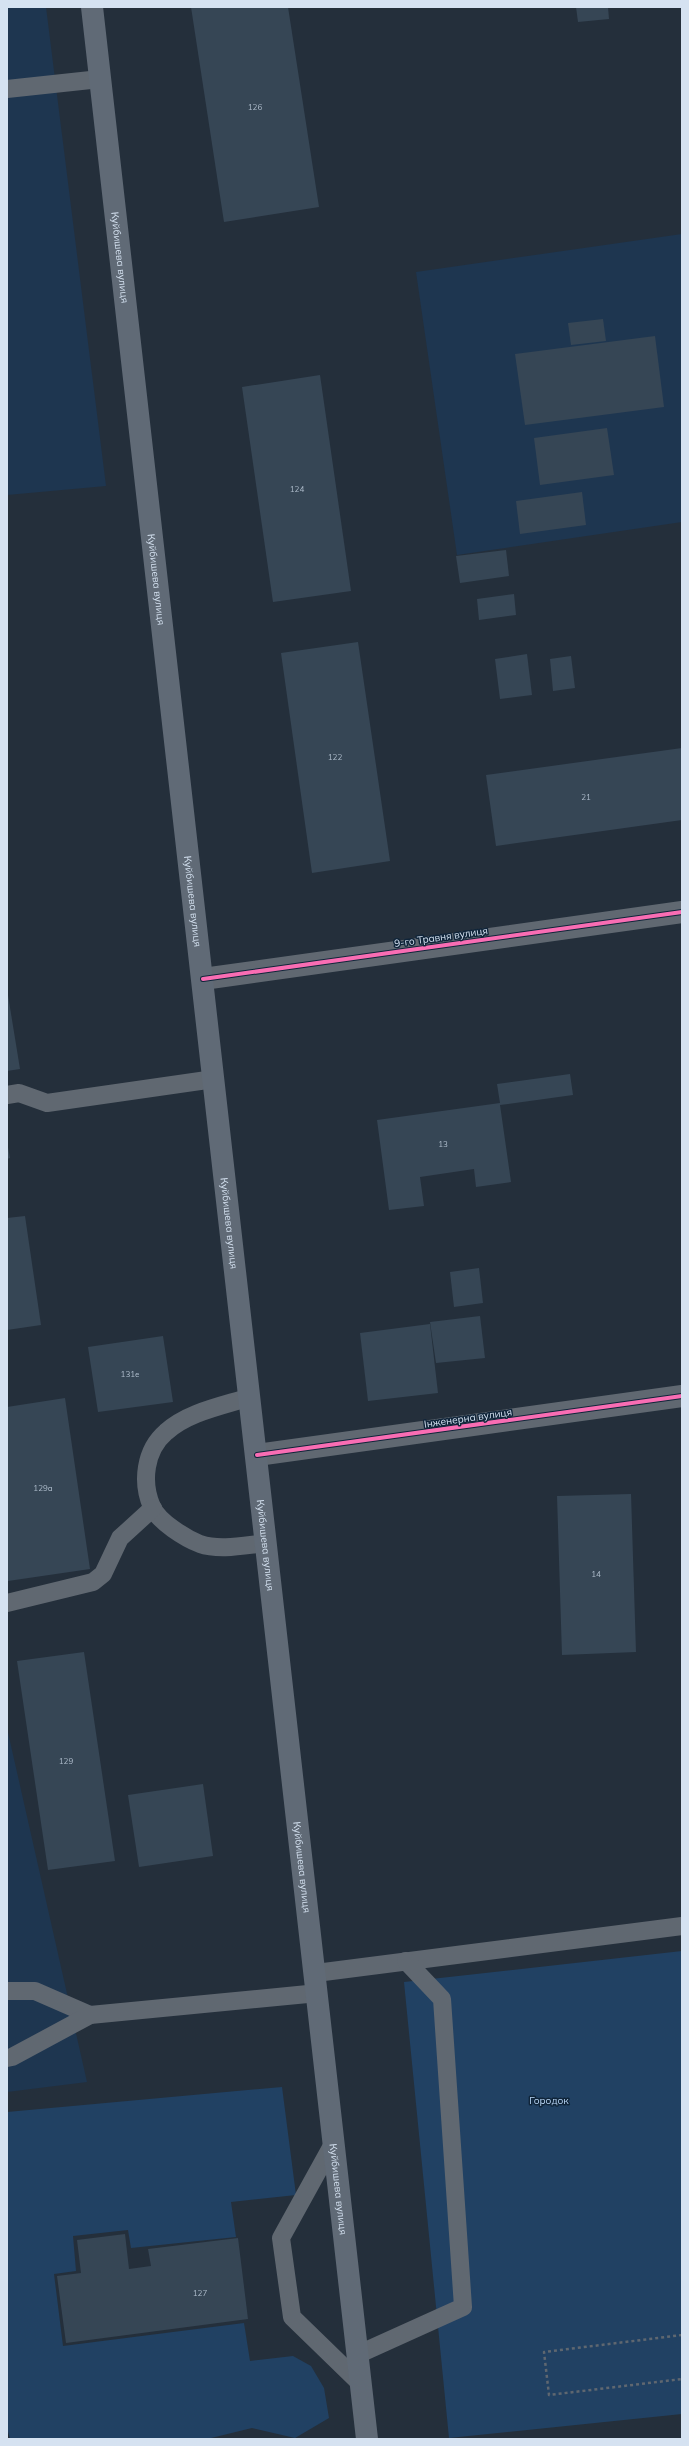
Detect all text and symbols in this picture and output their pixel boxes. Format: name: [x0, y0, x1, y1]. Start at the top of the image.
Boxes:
house number: 126: [248, 102, 262, 112]
street label: Куйбишева вулиця: [109, 211, 132, 304]
house number: 124: [290, 484, 304, 494]
street label: Куйбишева вулиця: [145, 533, 168, 626]
house number: 122: [328, 752, 342, 762]
house number: 21: [581, 792, 591, 802]
street label: Куйбишева вулиця: [182, 855, 205, 948]
street label: 9-го Травня вулиця: [393, 924, 489, 950]
house number: 13: [438, 1139, 448, 1149]
street label: Куйбишева вулиця: [218, 1177, 241, 1270]
house number: 131е: [121, 1369, 140, 1379]
street label: Інженерна вулиця: [423, 1405, 513, 1431]
house number: 129а: [33, 1483, 53, 1493]
street label: Куйбишева вулиця: [254, 1499, 278, 1591]
house number: 14: [591, 1569, 601, 1579]
house number: 129: [59, 1756, 73, 1766]
street label: Куйбишева вулиця: [291, 1821, 314, 1913]
park label: Городок: [529, 2094, 569, 2107]
street label: Куйбишева вулиця: [327, 2143, 350, 2235]
house number: 127: [193, 2288, 207, 2298]

